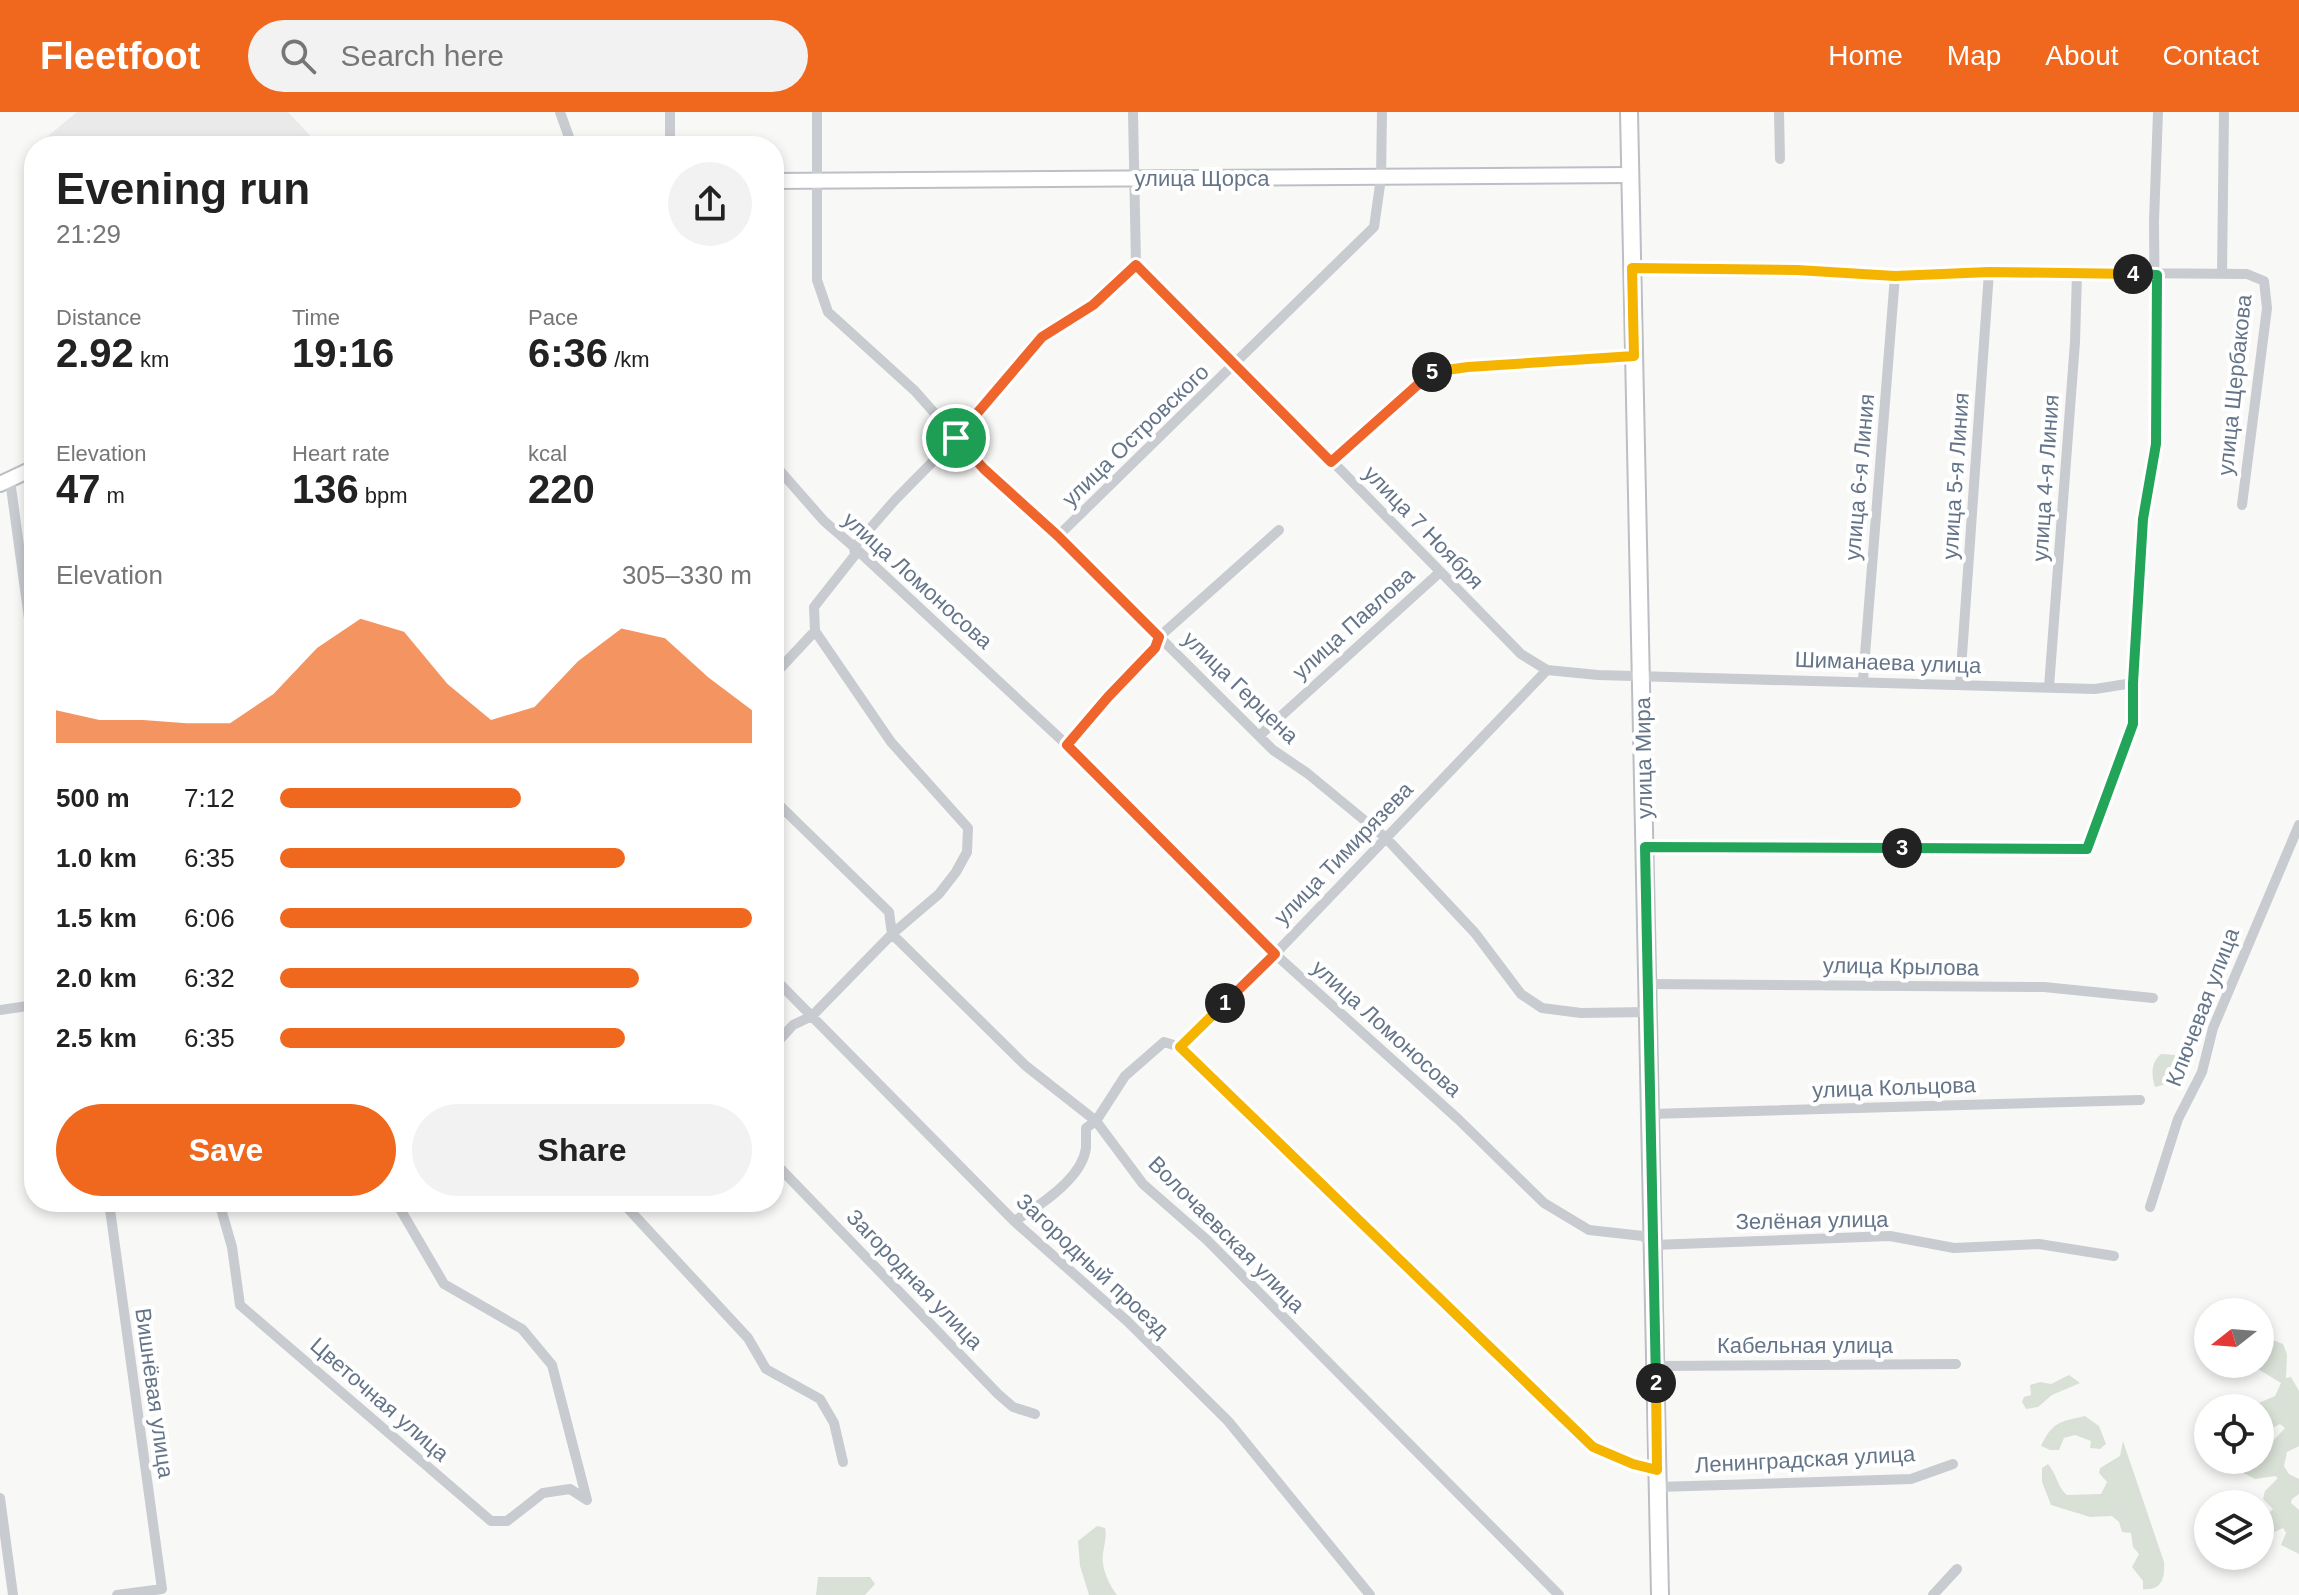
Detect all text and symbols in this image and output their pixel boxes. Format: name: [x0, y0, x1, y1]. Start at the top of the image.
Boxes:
search box: [248, 20, 808, 92]
icon: search: [276, 34, 320, 78]
text: Fleetfoot: [40, 35, 200, 77]
text: Search here: [340, 39, 504, 72]
text: Home: [1828, 40, 1903, 71]
text: Map: [1947, 40, 2001, 71]
text: About: [2045, 40, 2119, 71]
text: Contact: [2163, 40, 2259, 71]
button: share: [668, 162, 752, 246]
text: Evening run: [56, 164, 310, 213]
street label: улица Щорса: [1135, 166, 1270, 191]
text: 21:29: [56, 219, 121, 249]
pin: 4: [2113, 254, 2153, 294]
text: 4: [2127, 261, 2139, 286]
street label: улица Щербакова: [2213, 293, 2257, 477]
text: Distance: [56, 305, 142, 330]
text: Time: [292, 305, 340, 330]
text: Pace: [528, 305, 578, 330]
text: 2.92: [56, 331, 134, 375]
text: 19:16: [292, 331, 394, 375]
text: 6:36: [528, 331, 608, 375]
text: km: [134, 347, 169, 372]
text: /km: [608, 347, 650, 372]
pin: 5: [1412, 352, 1452, 392]
street label: улица Островского: [1057, 359, 1214, 512]
text: 5: [1426, 359, 1438, 384]
street label: улица 5-я Линия: [1937, 392, 1974, 560]
street label: улица 6-я Линия: [1840, 393, 1879, 561]
street label: улица 4-я Линия: [2027, 394, 2064, 562]
pin: [922, 404, 990, 472]
icon: arrive: [934, 416, 978, 460]
text: Elevation: [56, 441, 147, 466]
text: Heart rate: [292, 441, 390, 466]
text: kcal: [528, 441, 567, 466]
street label: улица 7 Ноября: [1359, 461, 1489, 594]
text: 47: [56, 467, 101, 511]
text: 136: [292, 467, 359, 511]
text: 220: [528, 467, 595, 511]
text: m: [101, 483, 125, 508]
text: bpm: [359, 483, 408, 508]
street label: улица Ломоносова: [838, 507, 998, 654]
text: Elevation: [56, 560, 163, 590]
text: 305–330 m: [622, 560, 752, 590]
street label: улица Павлова: [1287, 562, 1420, 684]
street label: улица Герцена: [1178, 626, 1304, 749]
street label: Шиманаева улица: [1794, 647, 1982, 678]
street label: улица Мира: [1630, 696, 1657, 819]
street label: улица Тимирязева: [1269, 776, 1418, 930]
text: 500 m: [56, 783, 130, 813]
text: 7:12: [184, 783, 235, 813]
pin: 3: [1882, 828, 1922, 868]
text: 3: [1896, 835, 1908, 860]
text: 1.0 km: [56, 843, 137, 873]
text: 6:35: [184, 843, 235, 873]
text: 1.5 km: [56, 903, 137, 933]
text: 6:06: [184, 903, 235, 933]
street label: Ключевая улица: [2161, 924, 2244, 1090]
street label: улица Крылова: [1823, 953, 1980, 980]
street label: улица Ломоносова: [1307, 955, 1467, 1102]
text: 2.0 km: [56, 963, 137, 993]
text: 6:32: [184, 963, 235, 993]
pin: 1: [1205, 983, 1245, 1023]
text: 1: [1219, 990, 1231, 1015]
text: 2.5 km: [56, 1023, 137, 1053]
text: 6:35: [184, 1023, 235, 1053]
street label: улица Кольцова: [1812, 1072, 1977, 1103]
button: Save: [56, 1104, 396, 1196]
button: Share: [412, 1104, 752, 1196]
street label: Волочаевская улица: [1143, 1151, 1310, 1318]
street label: Загородный проезд: [1011, 1188, 1174, 1342]
street label: Загородная улица: [841, 1204, 988, 1355]
street label: Зелёная улица: [1735, 1207, 1889, 1234]
north arrow: [2194, 1298, 2274, 1378]
map controls: [2194, 1298, 2274, 1570]
street label: Вишнёвая улица: [130, 1307, 179, 1480]
street label: Цветочная улица: [305, 1332, 455, 1467]
street label: Кабельная улица: [1717, 1333, 1894, 1358]
pin: 2: [1636, 1363, 1676, 1403]
text: 2: [1650, 1370, 1662, 1395]
button: locate: [2194, 1394, 2274, 1474]
street label: Ленинградская улица: [1694, 1441, 1917, 1478]
button: layers: [2194, 1490, 2274, 1570]

